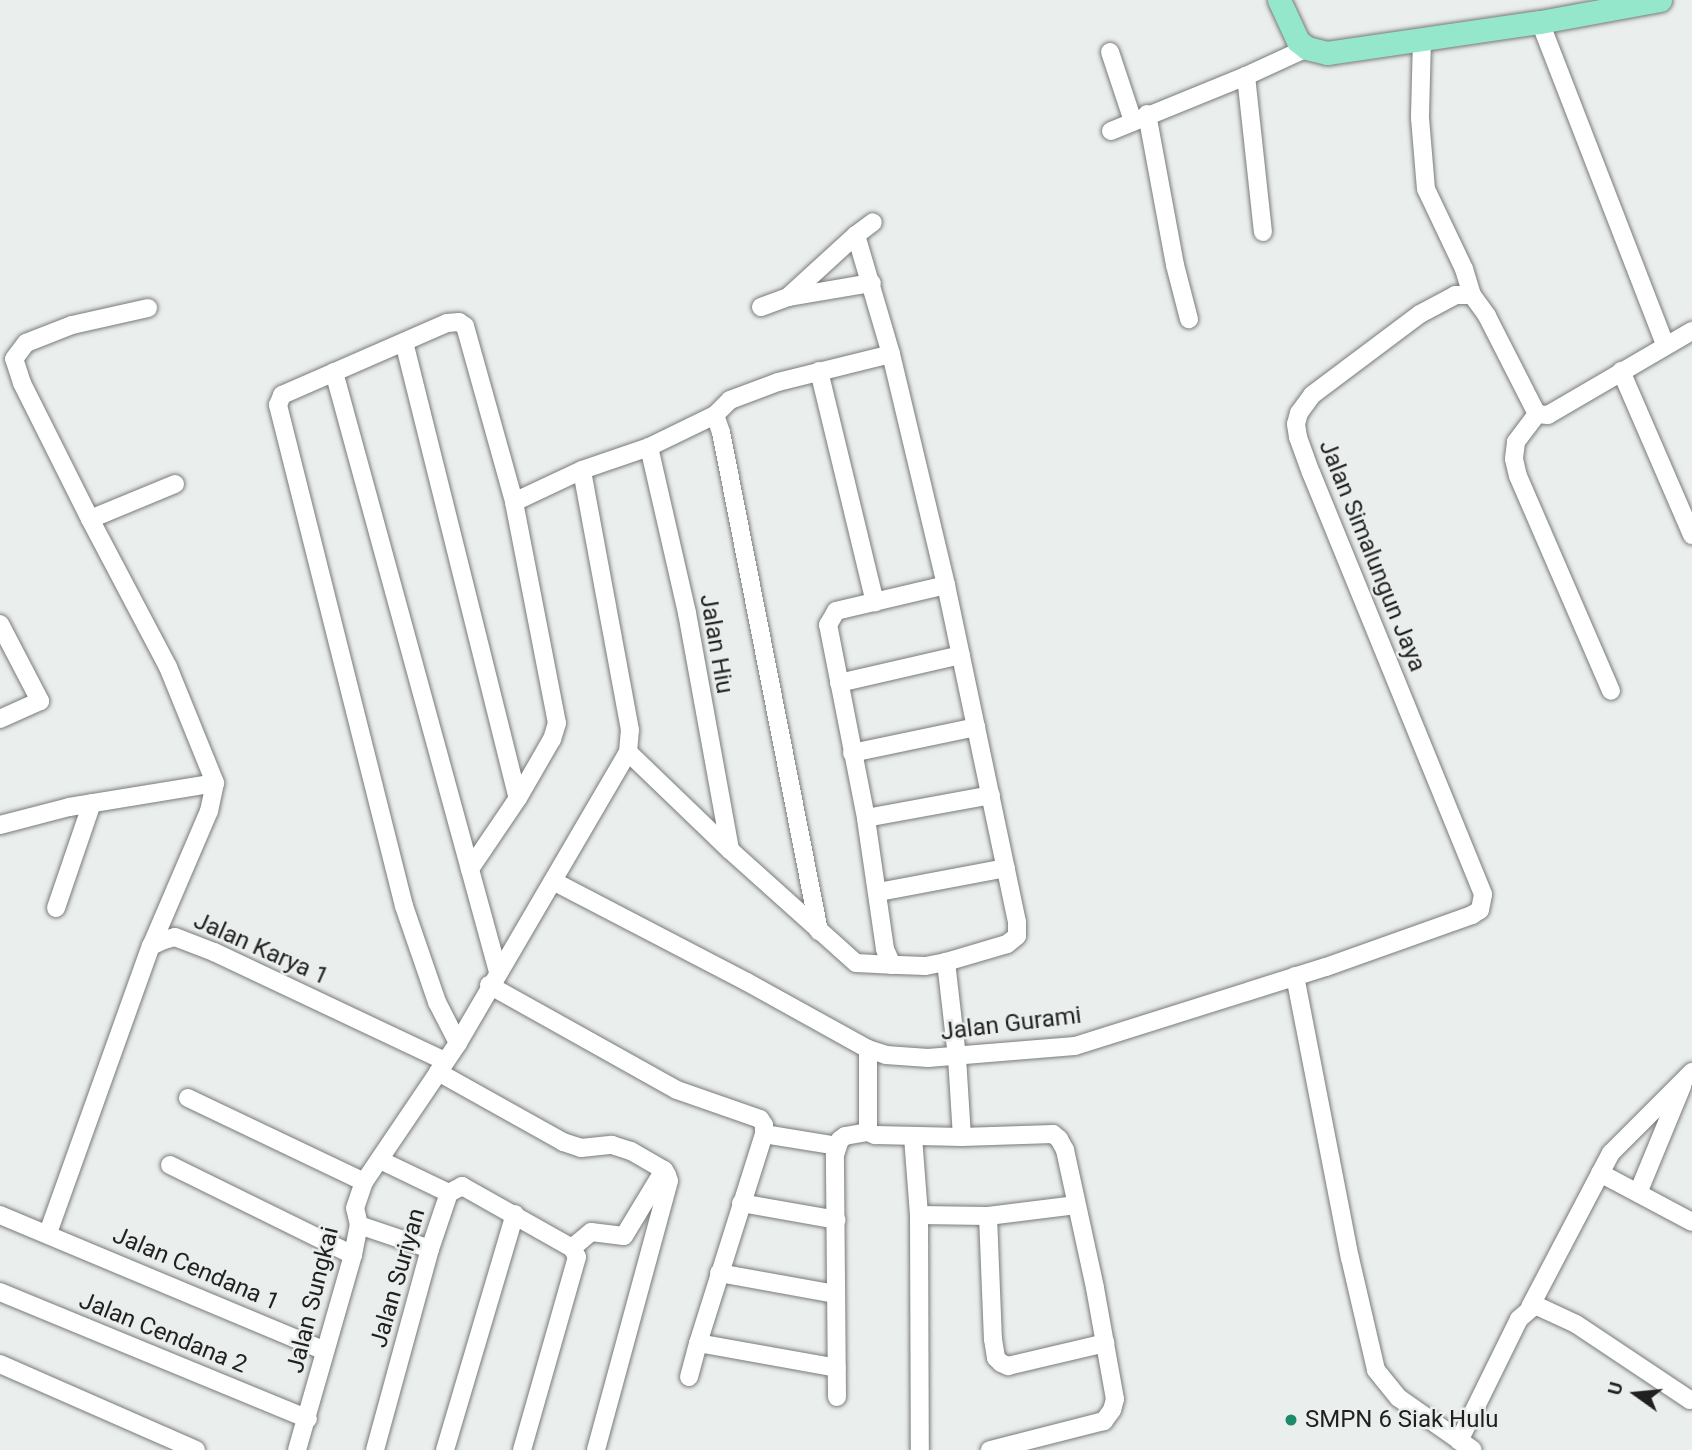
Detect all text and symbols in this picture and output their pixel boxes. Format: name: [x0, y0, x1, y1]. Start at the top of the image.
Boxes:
street label: Jalan Simalungun Jaya: [1312, 436, 1432, 676]
street label: Jalan Hiu: [693, 592, 739, 696]
street label: Jalan Karya 1: [189, 906, 333, 992]
street label: Jalan Gurami: [939, 1001, 1083, 1047]
street label: Jalan Suriyan: [364, 1205, 432, 1351]
street label: Jalan Cendana 1: [108, 1221, 284, 1317]
street label: Jalan Sungkai: [281, 1224, 345, 1376]
street label: Jalan Cendana 2: [75, 1286, 251, 1380]
north arrow: [1601, 1359, 1671, 1429]
text: U: [1603, 1379, 1628, 1397]
place label: SMPN 6 Siak Hulu: [1305, 1406, 1499, 1434]
marker: SMPN 6 Siak Hulu: [1283, 1412, 1299, 1428]

